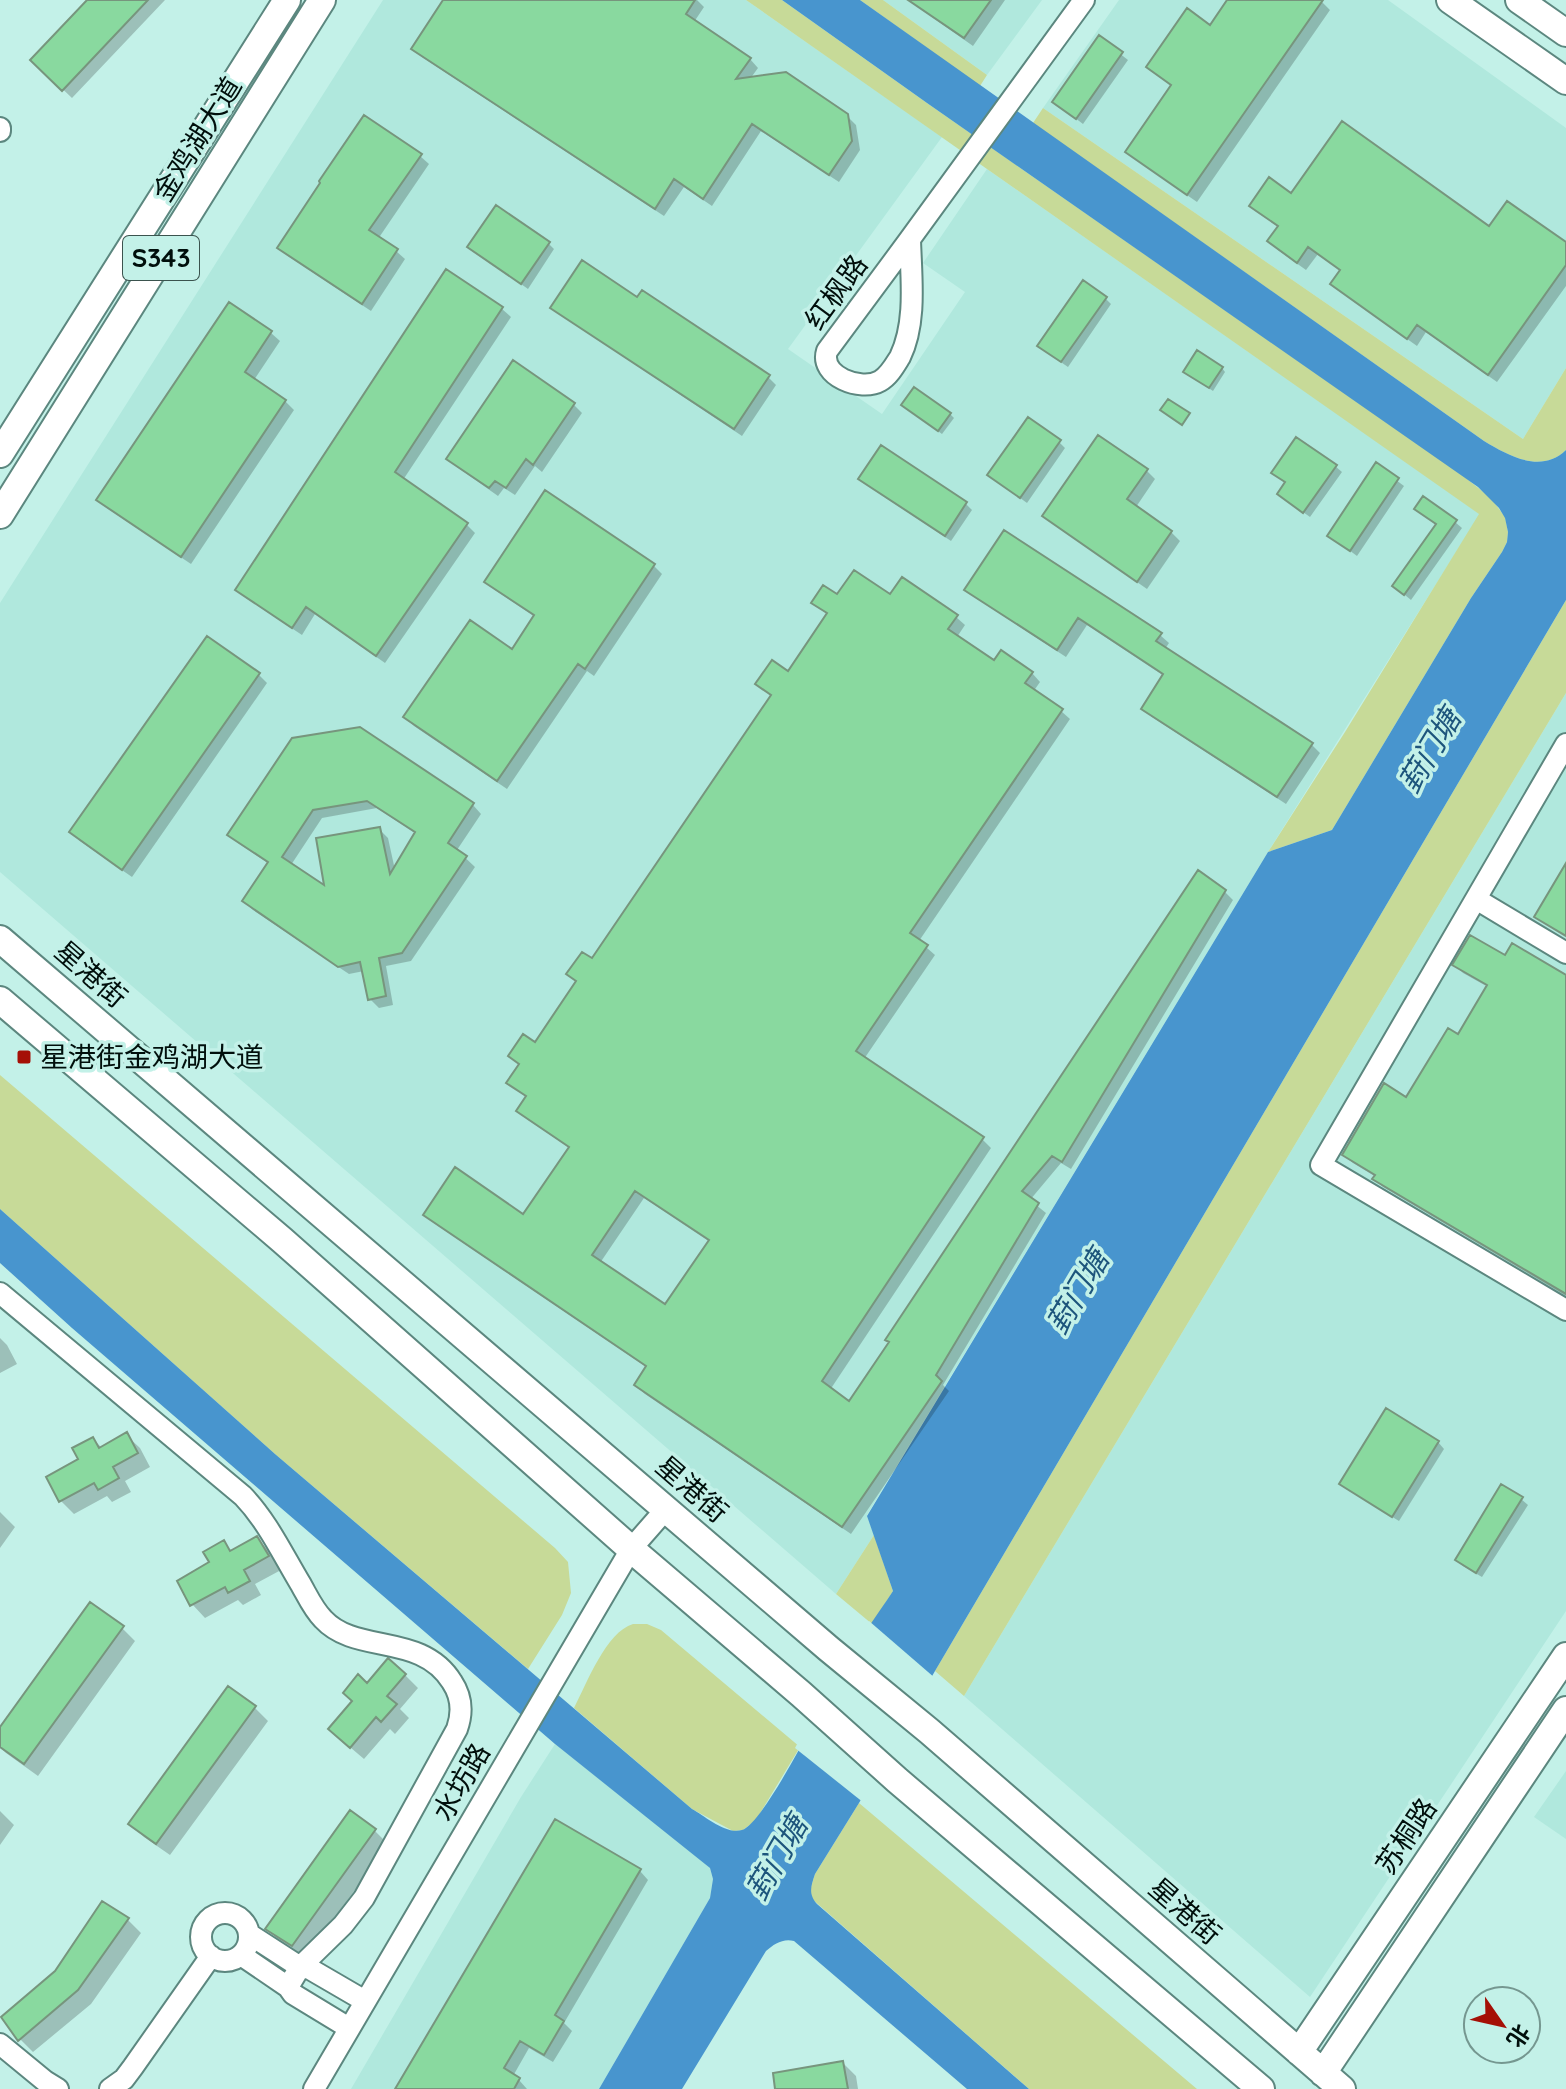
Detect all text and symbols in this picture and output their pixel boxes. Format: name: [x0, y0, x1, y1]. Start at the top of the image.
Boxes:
street label: 金鸡湖大道: [145, 70, 249, 207]
road number: S343: [123, 236, 199, 280]
street label: 红枫路: [797, 247, 874, 336]
water label: 葑门塘: [1390, 698, 1471, 799]
street label: 星港街: [48, 933, 135, 1014]
place label: 星港街金鸡湖大道: [40, 1039, 264, 1074]
marker: 星港街金鸡湖大道: [15, 1048, 33, 1066]
water label: 葑门塘: [1038, 1239, 1119, 1340]
street label: 星港街: [649, 1448, 736, 1529]
street label: 水坊路: [424, 1737, 497, 1827]
street label: 苏桐路: [1368, 1791, 1444, 1880]
water label: 葑门塘: [737, 1805, 818, 1906]
street label: 星港街: [1142, 1870, 1229, 1951]
north arrow: [1462, 1985, 1542, 2065]
text: 北: [1501, 2019, 1536, 2053]

